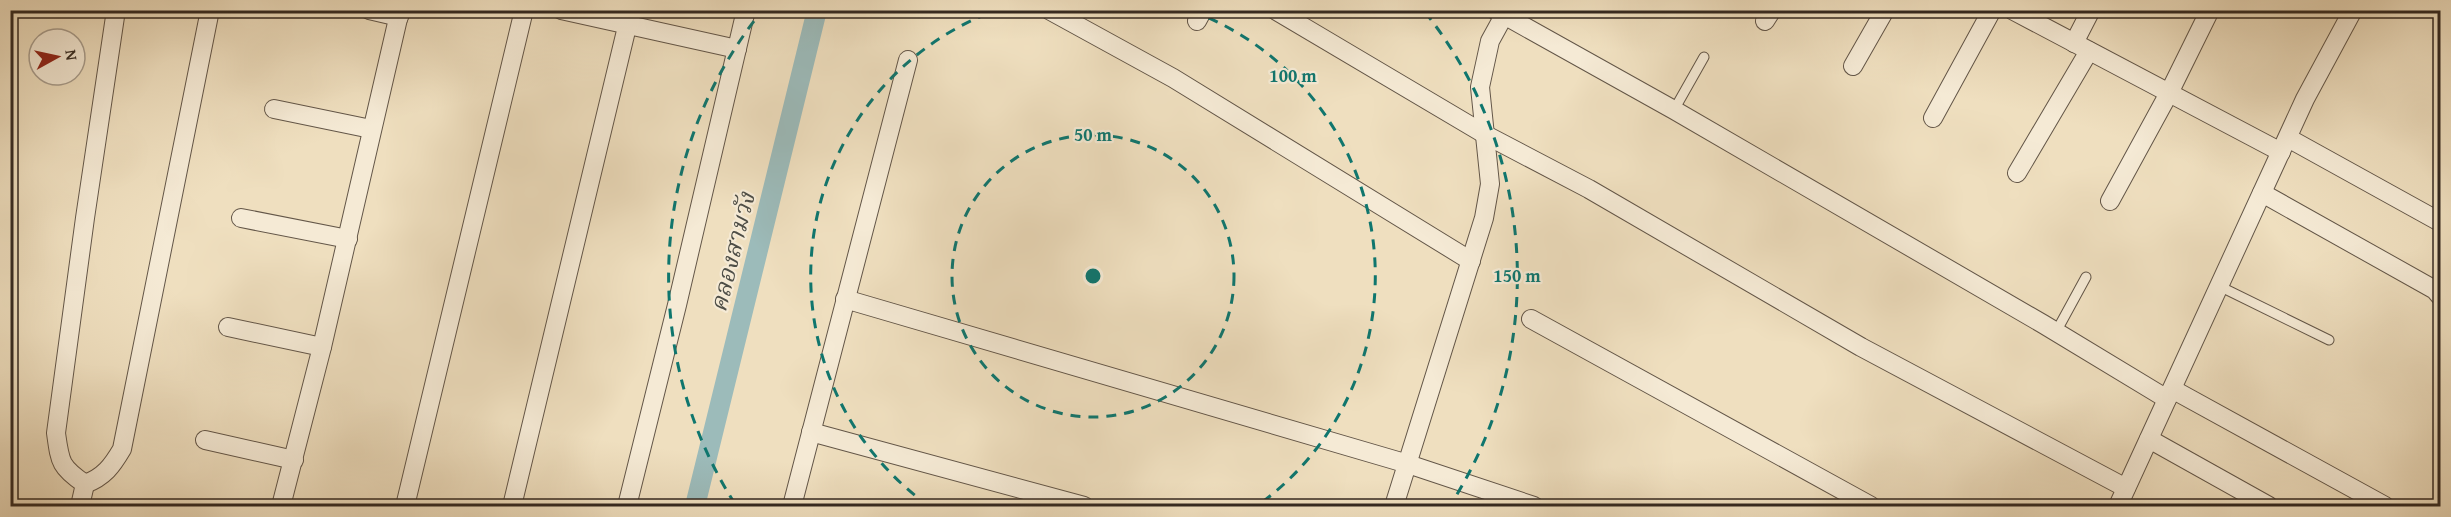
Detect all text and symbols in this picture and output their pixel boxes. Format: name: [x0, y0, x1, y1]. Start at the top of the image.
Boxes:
north arrow: [27, 27, 87, 87]
text: N: [59, 48, 85, 62]
text: 100 m: [1269, 62, 1317, 89]
text: 50 m: [1074, 121, 1113, 148]
water label: คลองสามวัง: [700, 188, 764, 316]
text: 150 m: [1493, 262, 1541, 289]
centre of rings: [1083, 266, 1103, 286]

